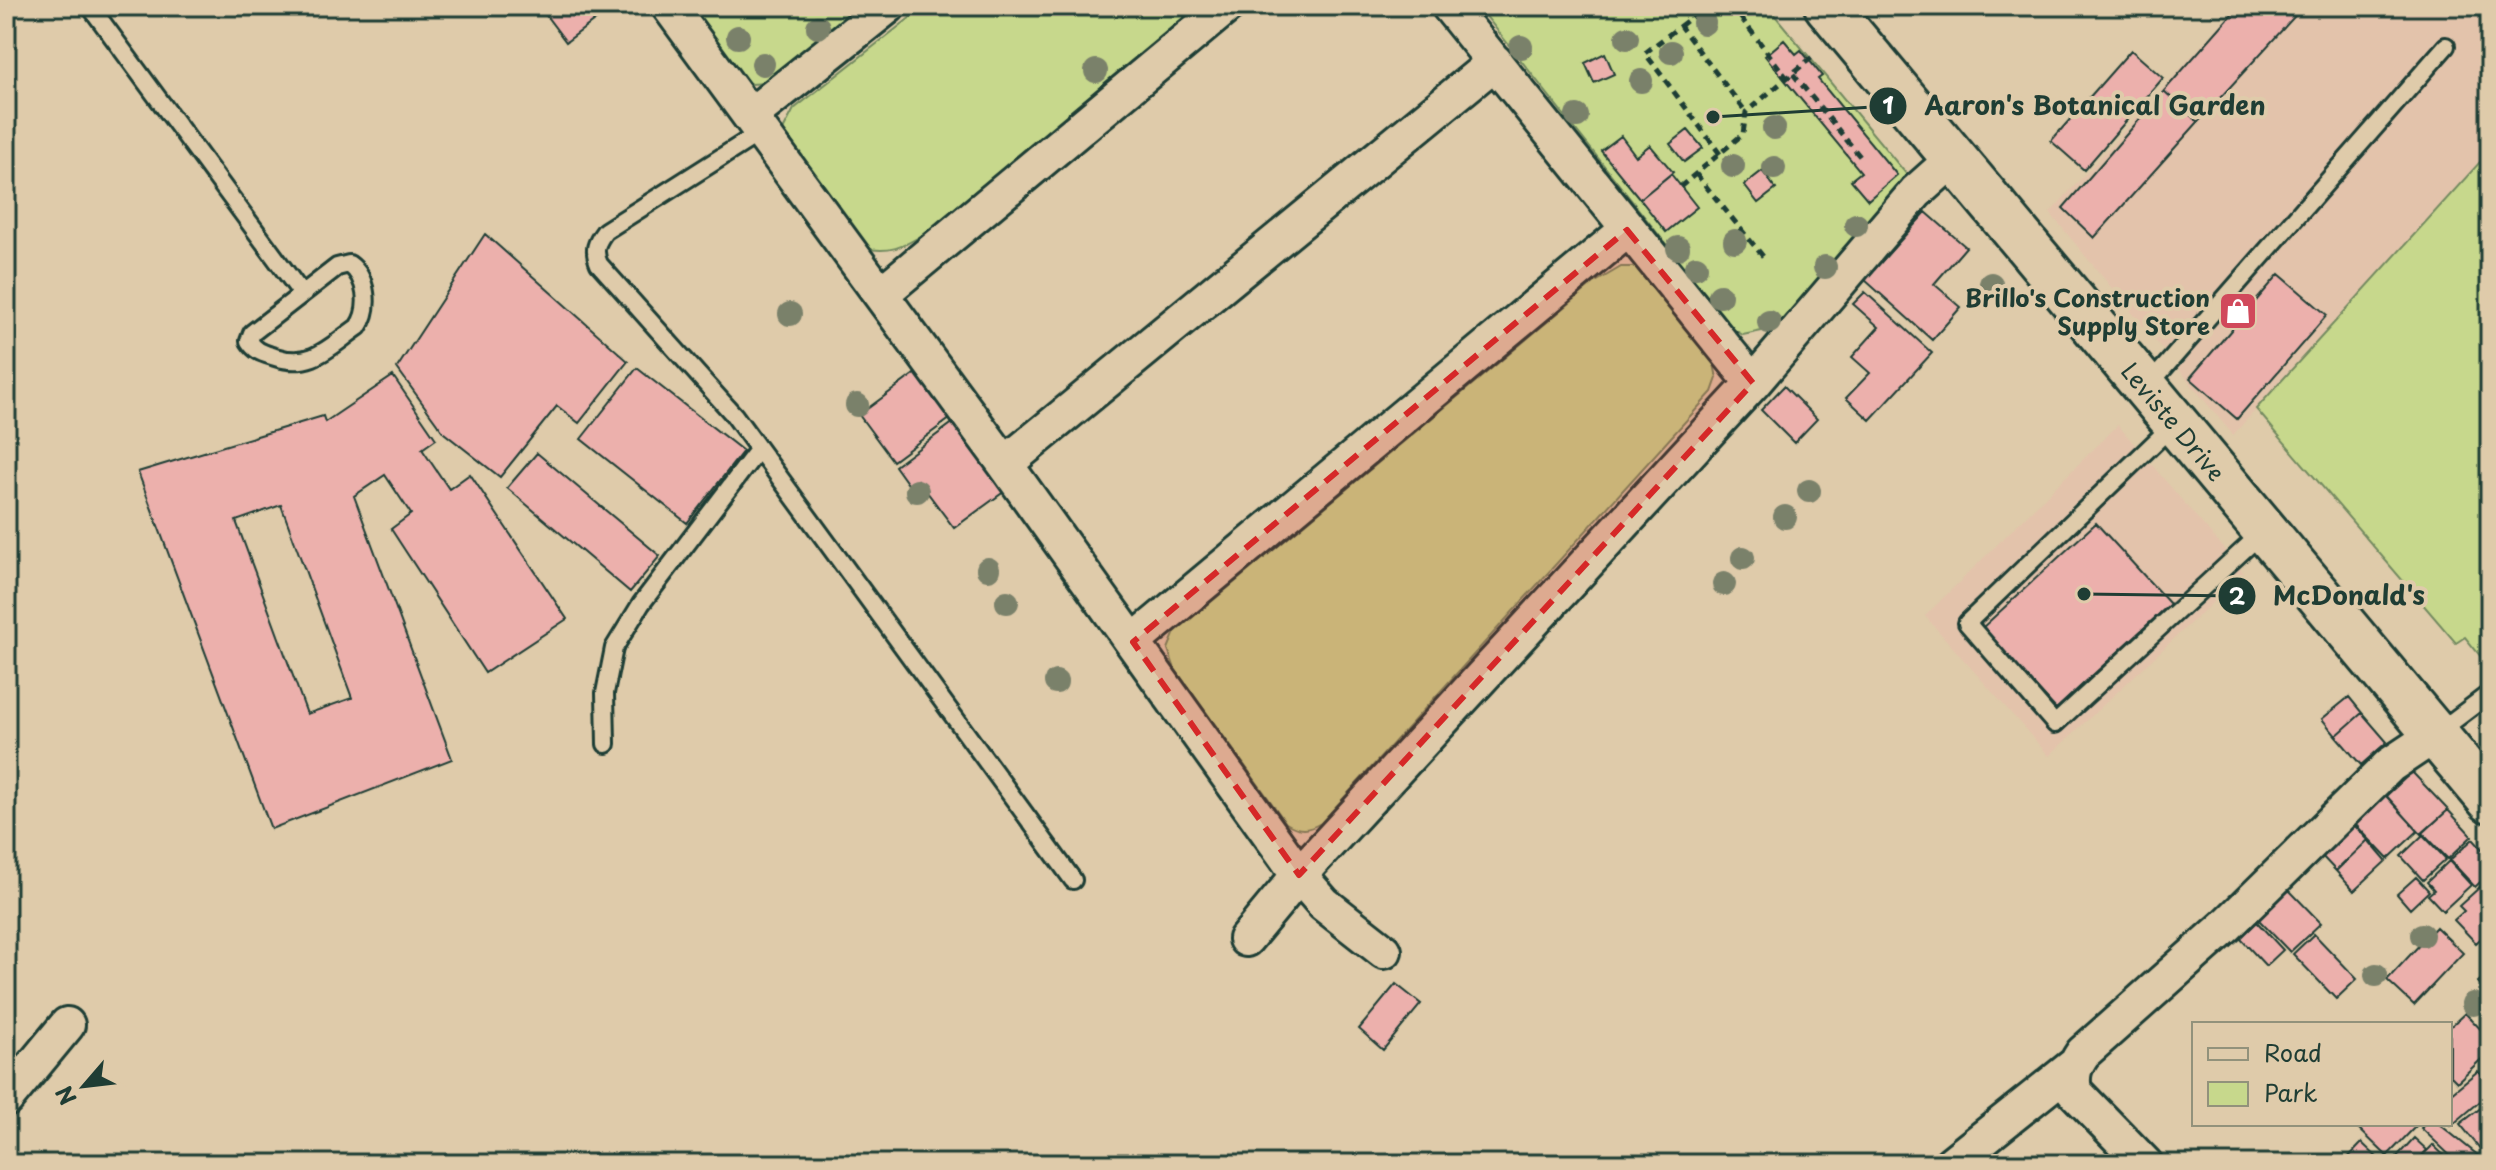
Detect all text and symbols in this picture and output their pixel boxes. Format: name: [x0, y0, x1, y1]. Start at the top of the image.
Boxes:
callout: Aaron's Botanical Garden: [1868, 81, 2283, 131]
text: Aaron's Botanical Garden: [1923, 85, 2266, 124]
text: 1: [1882, 86, 1894, 122]
place label: Brillo's Construction Supply Store: [1965, 279, 2210, 343]
shop icon: Brillo's Construction Supply Store: [2217, 290, 2259, 332]
street label: Leviste Drive: [2113, 354, 2235, 488]
callout: McDonald's: [2217, 571, 2441, 621]
text: McDonald's: [2273, 575, 2425, 614]
text: 2: [2229, 577, 2246, 613]
legend: [2192, 1022, 2452, 1126]
text: Road: [2264, 1034, 2322, 1070]
north arrow: [44, 1046, 124, 1126]
text: Park: [2264, 1074, 2318, 1110]
text: N: [46, 1081, 84, 1112]

